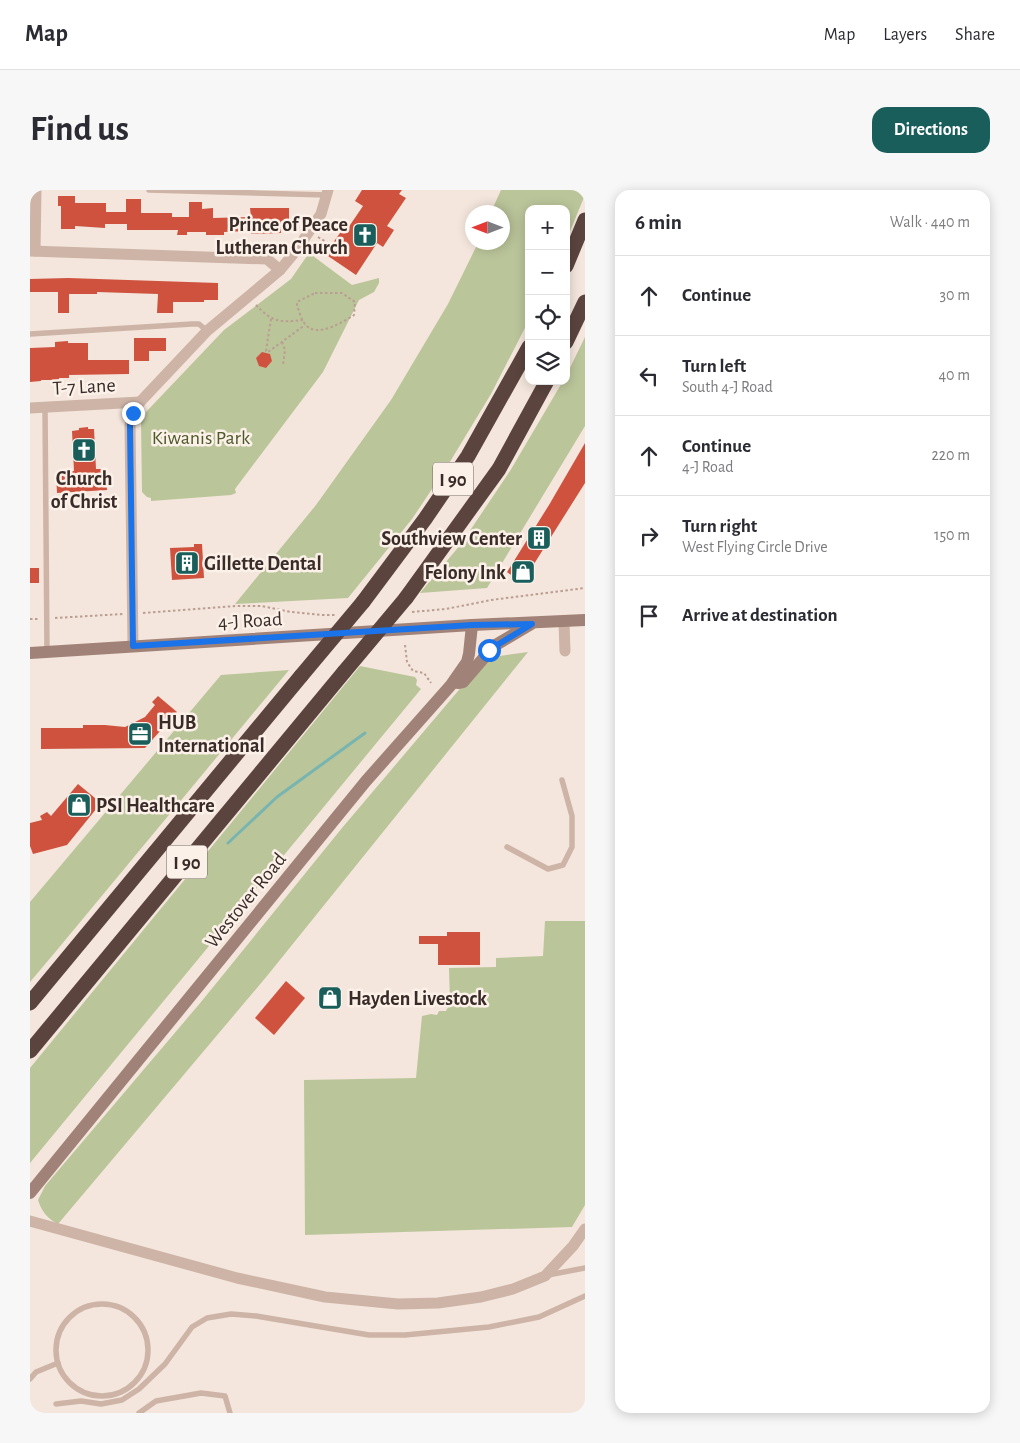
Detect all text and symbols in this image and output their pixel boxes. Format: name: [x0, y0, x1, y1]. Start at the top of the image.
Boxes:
text: Map: [25, 22, 68, 46]
text: Map: [824, 26, 855, 44]
text: Layers: [883, 26, 927, 44]
text: Share: [955, 26, 995, 44]
button: Directions: [872, 107, 990, 153]
text: Find us: [30, 112, 129, 147]
north arrow: [465, 205, 510, 250]
map controls: [525, 205, 570, 385]
button: +: [525, 205, 570, 250]
text: 6 min: [635, 212, 682, 233]
text: Walk · 440 m: [890, 214, 970, 230]
place label: Prince of Peace Lutheran Church: [216, 215, 348, 258]
church icon: Prince of Peace Lutheran Church: [352, 222, 378, 248]
button: −: [525, 250, 570, 295]
icon: ahead: [635, 282, 663, 310]
text: Continue: [682, 286, 751, 305]
text: 30 m: [940, 287, 970, 303]
button: locate: [525, 295, 570, 340]
button: layers: [525, 340, 570, 385]
text: Turn left: [682, 357, 746, 376]
icon: left: [635, 362, 663, 390]
text: 40 m: [938, 367, 970, 383]
street label: T-7 Lane: [52, 375, 116, 399]
text: South 4-J Road: [682, 379, 773, 395]
route end: [122, 402, 145, 425]
park label: Kiwanis Park: [152, 428, 250, 448]
church icon: Church of Christ: [71, 437, 97, 463]
text: Continue: [682, 437, 751, 456]
icon: ahead: [635, 442, 663, 470]
text: 220 m: [932, 447, 970, 463]
text: 4-J Road: [682, 459, 734, 475]
road number: I 90: [433, 462, 473, 496]
place label: Church of Christ: [51, 469, 118, 512]
text: Turn right: [682, 517, 757, 536]
icon: right: [635, 522, 663, 550]
building icon: Southview Center: [526, 525, 552, 551]
text: 150 m: [934, 527, 970, 543]
place label: Southview Center: [381, 529, 522, 549]
text: West Flying Circle Drive: [682, 539, 828, 555]
building icon: Gillette Dental: [174, 550, 200, 576]
place label: Gillette Dental: [204, 554, 322, 574]
shop icon: Felony Ink: [510, 559, 536, 585]
place label: Felony Ink: [425, 563, 506, 583]
icon: arrive: [635, 602, 663, 630]
text: Arrive at destination: [682, 606, 838, 625]
street label: 4-J Road: [217, 609, 283, 633]
route start: [478, 639, 501, 662]
place label: HUB International: [158, 713, 265, 756]
office icon: HUB International: [127, 721, 153, 747]
shop icon: PSI Healthcare: [66, 792, 92, 818]
place label: PSI Healthcare: [96, 796, 215, 816]
road number: I 90: [167, 846, 207, 879]
street label: Westover Road: [201, 849, 290, 952]
shop icon: Hayden Livestock: [317, 985, 343, 1011]
place label: Hayden Livestock: [348, 989, 487, 1009]

